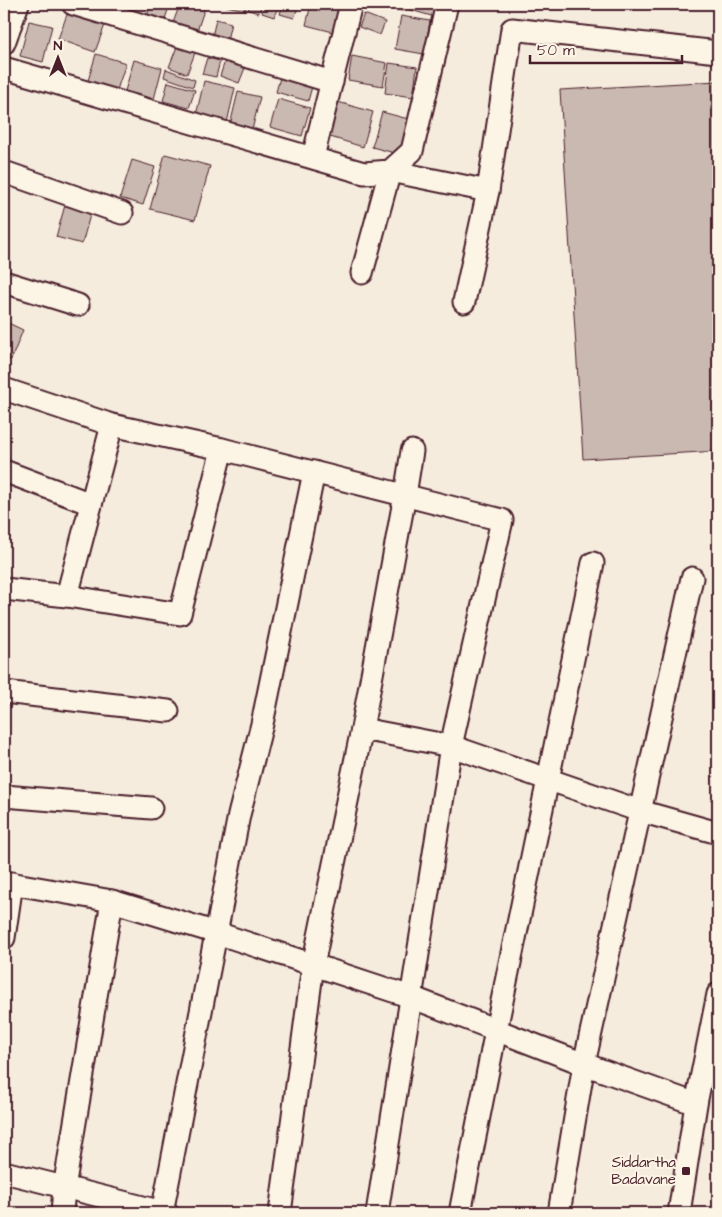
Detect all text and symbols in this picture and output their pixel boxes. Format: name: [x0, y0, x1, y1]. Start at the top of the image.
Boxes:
north arrow: [32, 32, 82, 82]
scale bar: [530, 32, 682, 64]
text: N: [54, 36, 63, 56]
text: 50 m: [537, 40, 575, 61]
place label: Siddartha Badavane: [611, 1152, 676, 1190]
marker: Siddartha Badavane: [680, 1165, 692, 1177]

